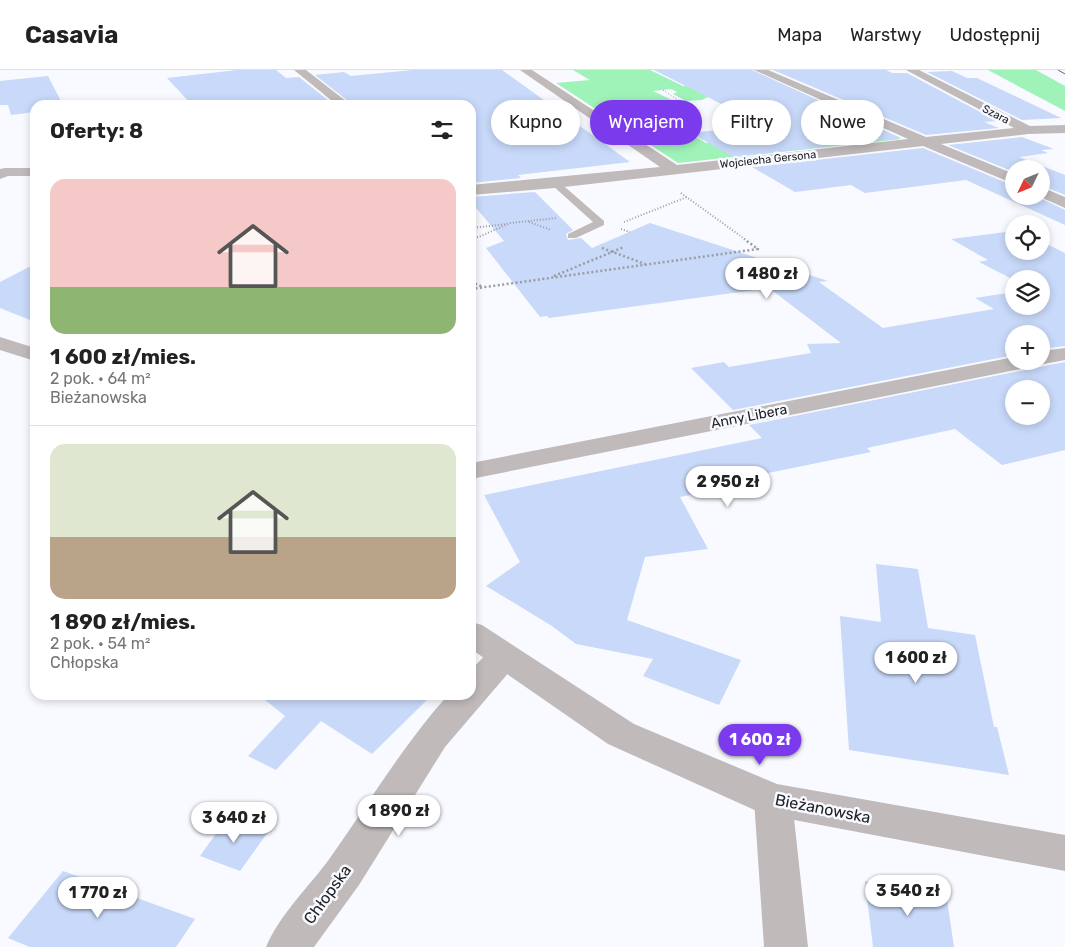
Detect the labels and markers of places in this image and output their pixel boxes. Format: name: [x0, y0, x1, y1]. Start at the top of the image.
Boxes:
pin: 1 480 zł: [715, 258, 819, 300]
pin: 2 950 zł: [676, 466, 780, 508]
pin: 1 600 zł: [864, 642, 968, 684]
pin: 1 600 zł: [708, 724, 812, 766]
pin: 1 890 zł: [347, 794, 451, 837]
pin: 3 640 zł: [182, 802, 286, 844]
pin: 3 540 zł: [856, 874, 960, 917]
pin: 1 770 zł: [46, 876, 150, 919]

